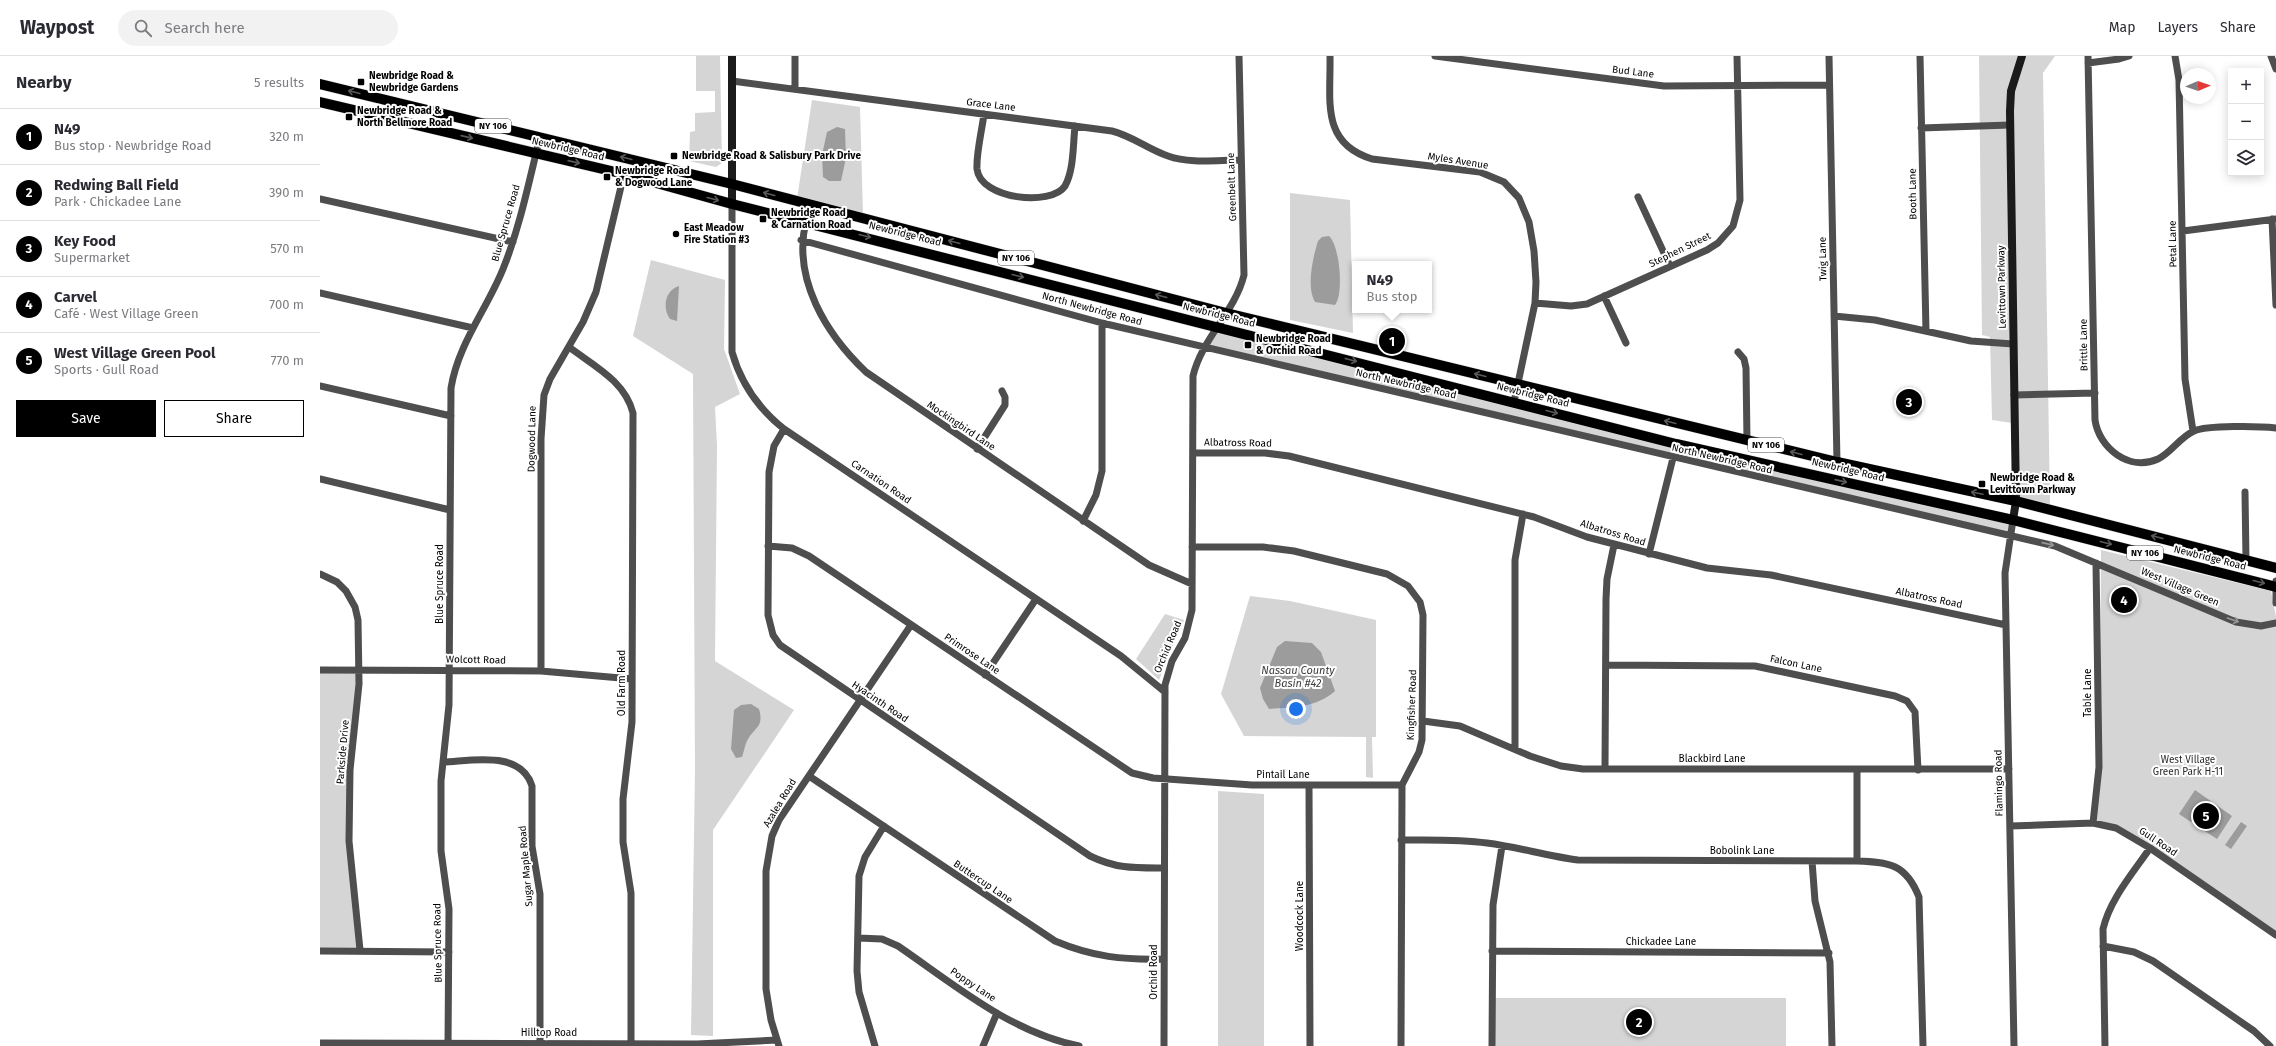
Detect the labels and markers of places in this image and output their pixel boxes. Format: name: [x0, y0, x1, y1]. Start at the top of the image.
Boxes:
place label: Newbridge Road & Newbridge Gardens: [369, 70, 459, 94]
marker: Newbridge Road & Newbridge Gardens: [356, 77, 366, 87]
place label: Newbridge Road & North Bellmore Road: [357, 105, 452, 129]
marker: Newbridge Road & North Bellmore Road: [344, 112, 354, 122]
place label: Newbridge Road & Salisbury Park Drive: [682, 150, 861, 162]
marker: Newbridge Road & Salisbury Park Drive: [669, 151, 679, 161]
place label: Newbridge Road & Dogwood Lane: [615, 165, 693, 189]
marker: Newbridge Road & Dogwood Lane: [602, 172, 612, 182]
place label: Newbridge Road & Carnation Road: [771, 207, 851, 231]
marker: Newbridge Road & Carnation Road: [758, 214, 768, 224]
place label: East Meadow Fire Station #3: [684, 222, 749, 246]
marker: East Meadow Fire Station #3: [671, 229, 681, 239]
pin: 1: [1379, 326, 1405, 356]
place label: Newbridge Road & Orchid Road: [1256, 333, 1331, 357]
marker: Newbridge Road & Orchid Road: [1243, 340, 1253, 350]
pin: 3: [1896, 387, 1922, 417]
place label: Newbridge Road & Levittown Parkway: [1990, 472, 2076, 496]
marker: Newbridge Road & Levittown Parkway: [1977, 479, 1987, 489]
pin: 4: [2111, 585, 2137, 615]
pin: 5: [2193, 801, 2219, 831]
pin: 2: [1626, 1007, 1652, 1037]

